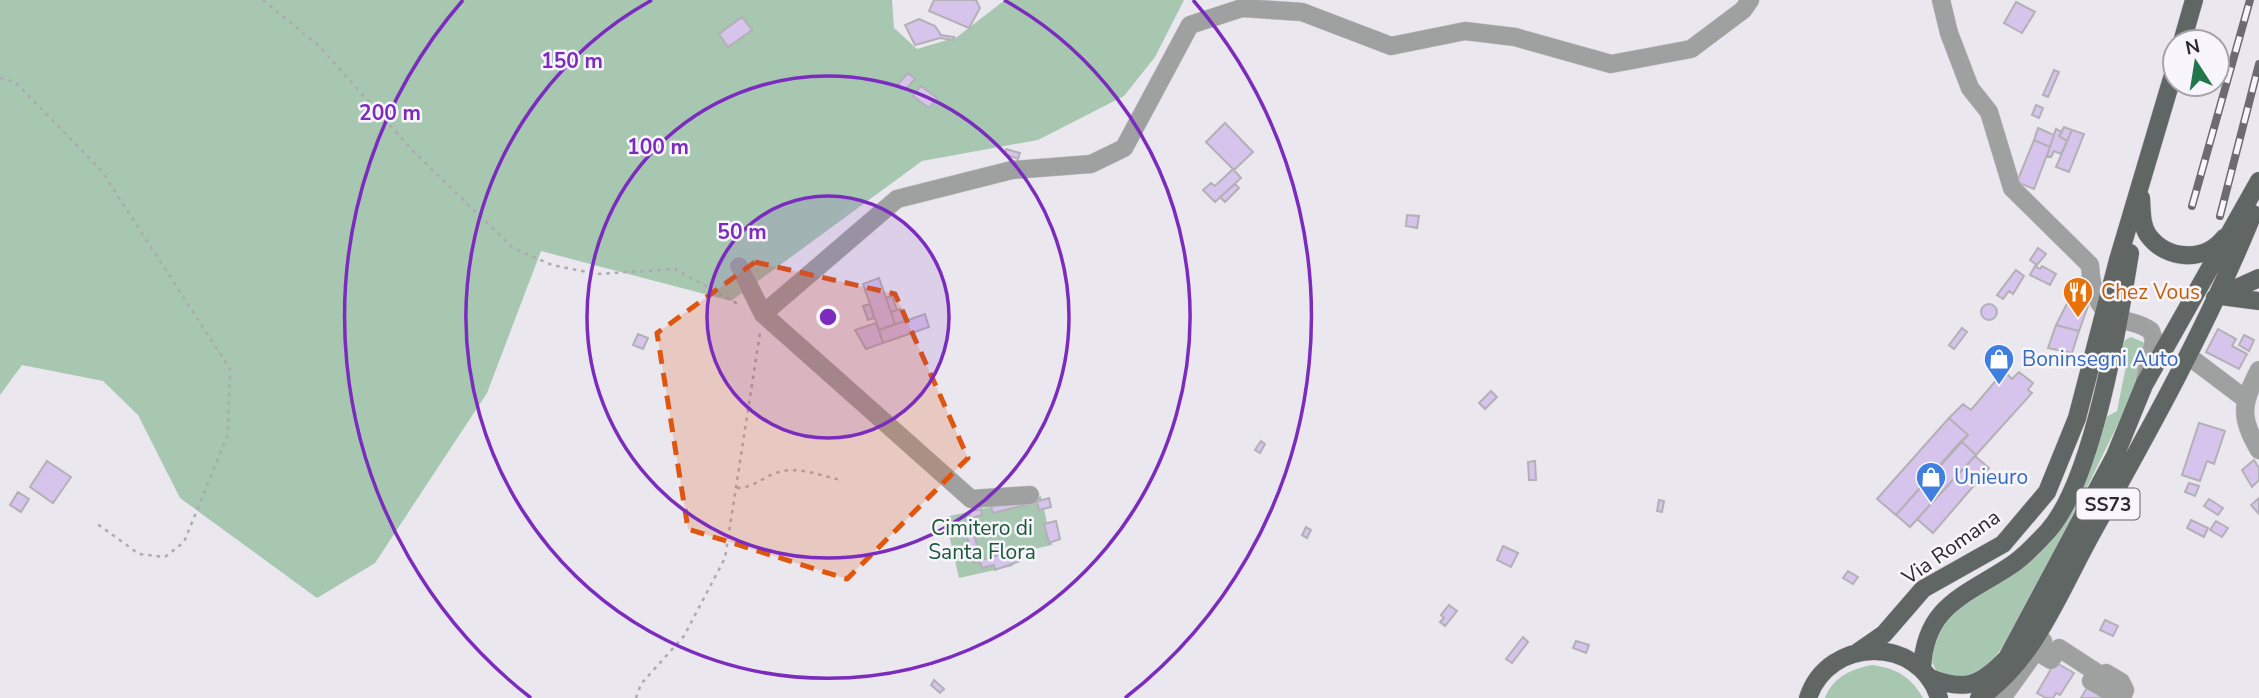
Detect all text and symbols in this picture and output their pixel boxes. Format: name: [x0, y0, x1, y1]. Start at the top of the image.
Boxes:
north arrow: [2161, 28, 2231, 98]
text: N: [2183, 33, 2202, 62]
text: 150 m: [541, 47, 603, 75]
text: 200 m: [359, 99, 421, 127]
text: 100 m: [627, 133, 689, 161]
text: 50 m: [717, 218, 767, 246]
restaurant icon: Chez Vous: [2061, 275, 2095, 319]
place label: Chez Vous: [2101, 278, 2200, 306]
centre of rings: [816, 305, 840, 329]
shop icon: Boninsegni Auto: [1982, 342, 2016, 386]
place label: Boninsegni Auto: [2022, 345, 2178, 373]
shop icon: Unieuro: [1914, 460, 1948, 504]
place label: Unieuro: [1954, 463, 2028, 491]
road number: SS73: [2076, 489, 2140, 520]
street label: Via Romana: [1896, 503, 2006, 592]
park label: Cimitero di Santa Flora: [928, 514, 1036, 566]

